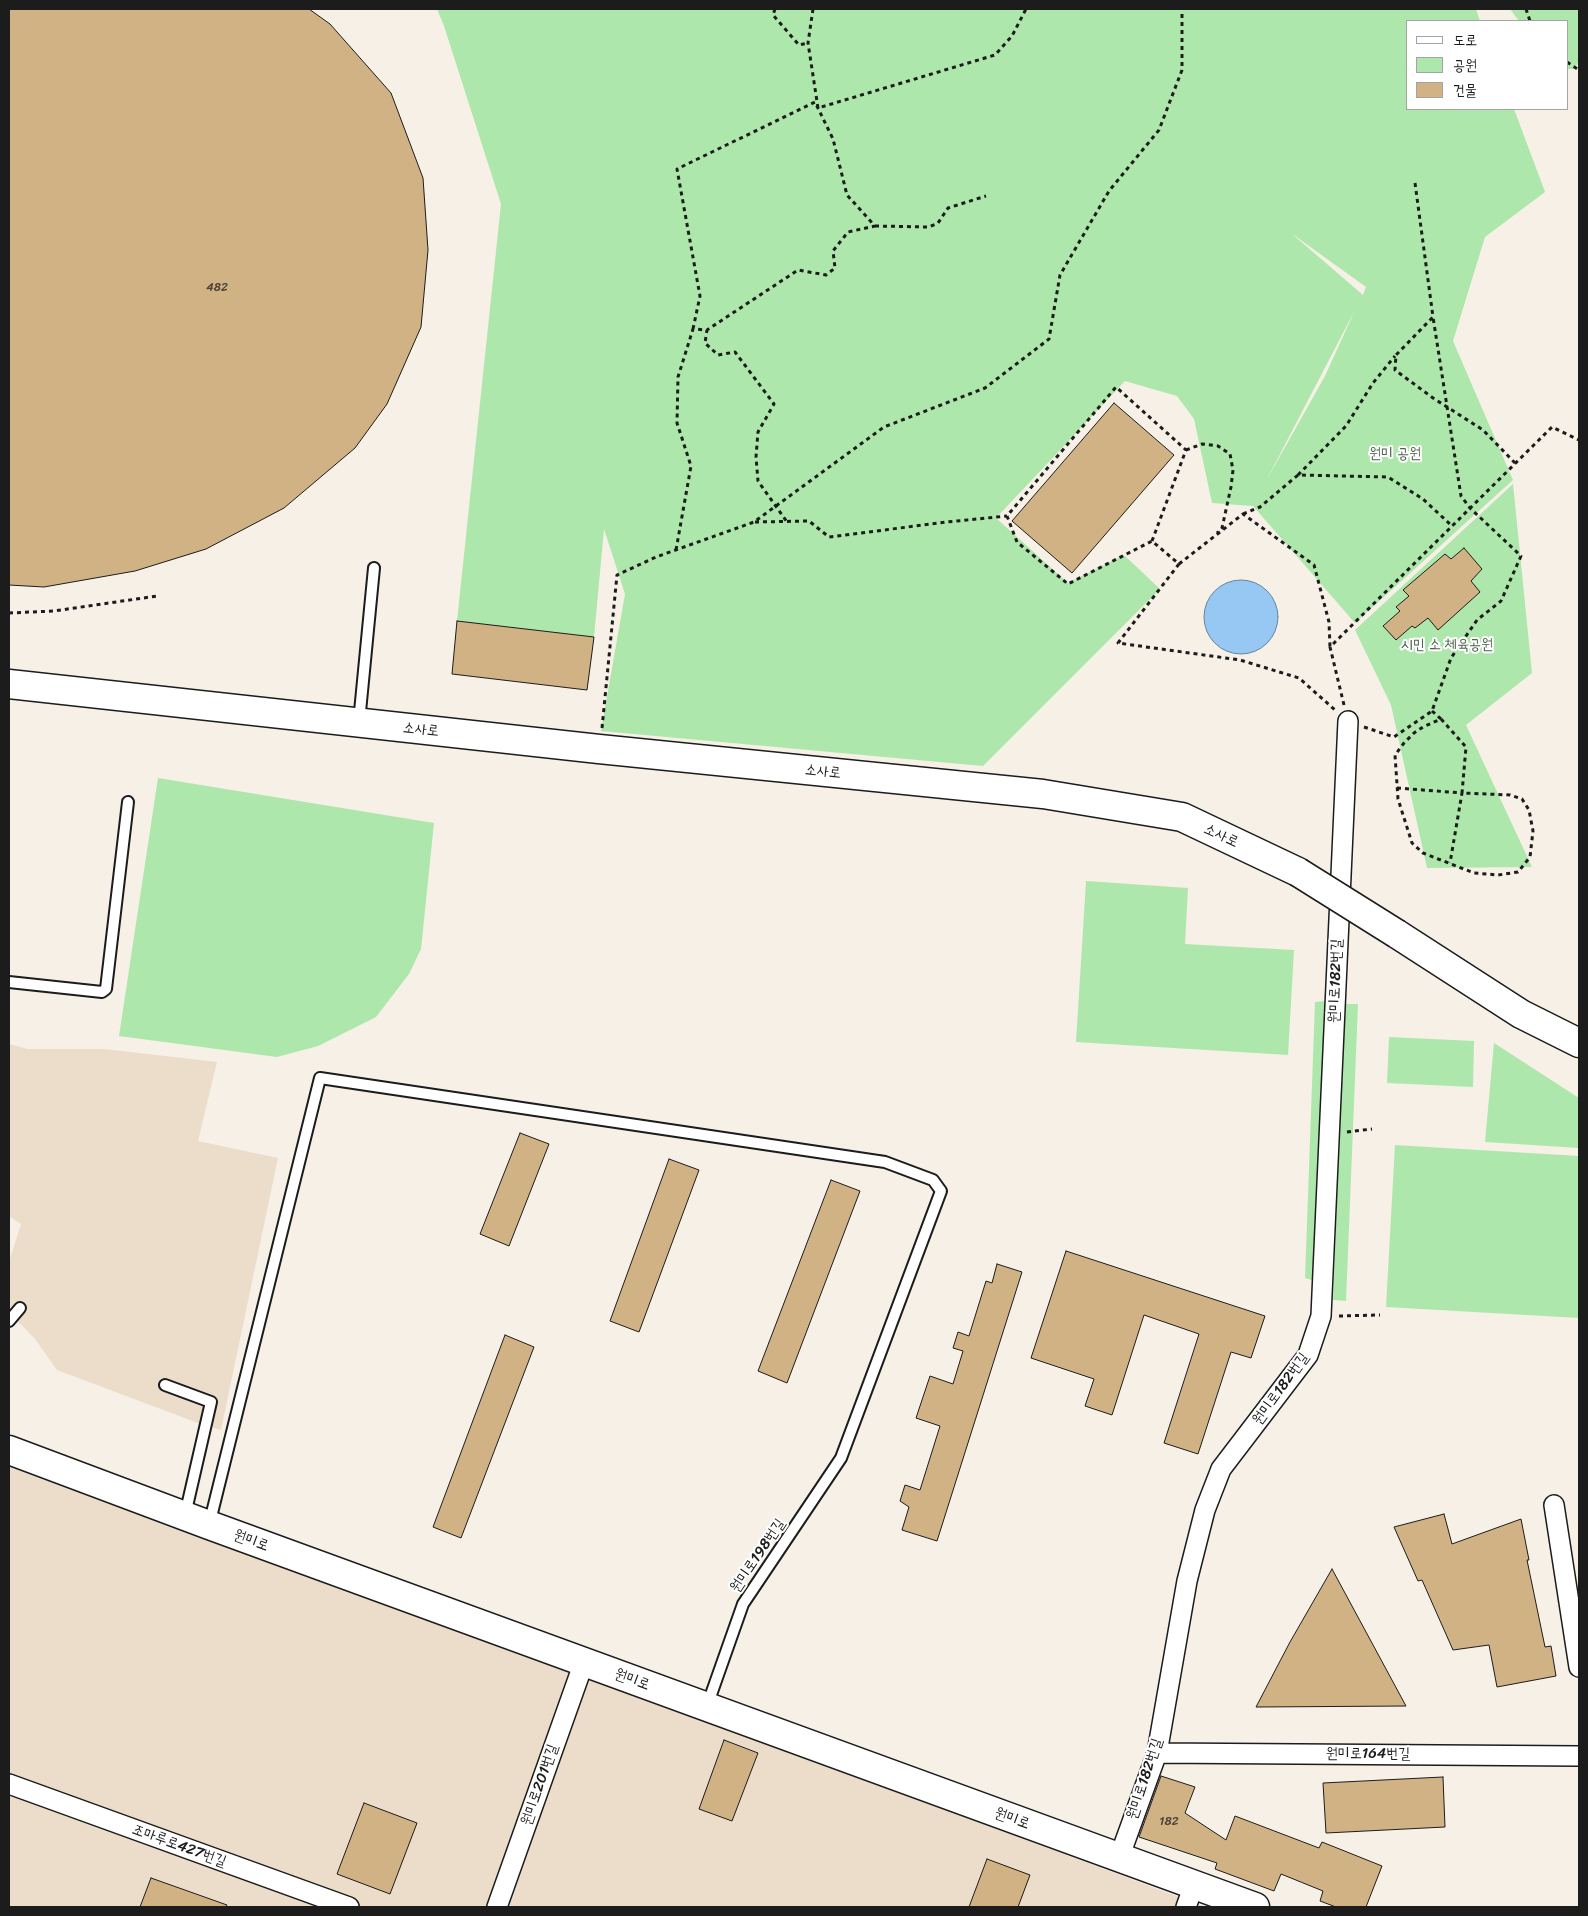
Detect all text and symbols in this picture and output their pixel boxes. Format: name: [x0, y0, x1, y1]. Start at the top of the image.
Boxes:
legend: [1406, 20, 1568, 110]
text: 도로: [1453, 27, 1477, 53]
text: 공원: [1453, 52, 1477, 78]
text: 건물: [1453, 77, 1477, 103]
house number: 482: [206, 281, 228, 295]
park label: 원미 공원: [1369, 445, 1421, 463]
park label: 시민 소 체육공원: [1401, 636, 1493, 654]
street label: 소사로: [402, 719, 440, 741]
street label: 소사로: [804, 761, 842, 783]
street label: 소사로: [1201, 820, 1241, 852]
street label: 원미로182번길: [1326, 938, 1346, 1024]
street label: 원미로182번길: [1249, 1350, 1313, 1428]
street label: 원미로198번길: [727, 1516, 789, 1596]
street label: 원미로: [231, 1526, 271, 1556]
street label: 원미로: [612, 1665, 652, 1695]
street label: 원미로182번길: [1123, 1736, 1167, 1822]
street label: 원미로201번길: [518, 1742, 562, 1828]
street label: 원미로164번길: [1326, 1745, 1410, 1763]
street label: 원미로: [992, 1804, 1032, 1834]
house number: 182: [1159, 1815, 1179, 1829]
street label: 조마루로427번길: [129, 1821, 229, 1871]

